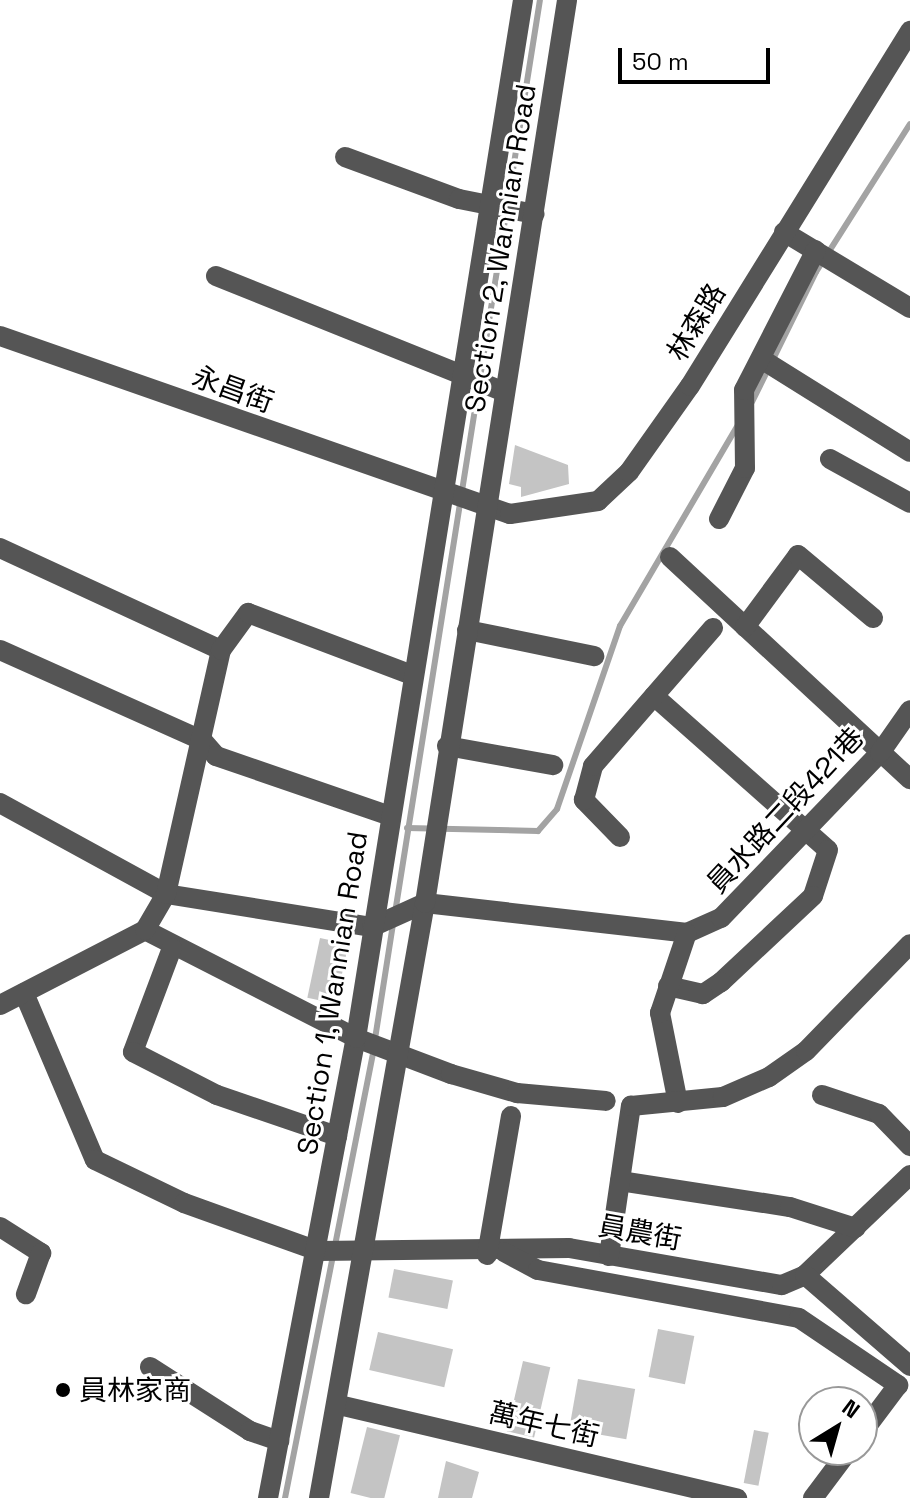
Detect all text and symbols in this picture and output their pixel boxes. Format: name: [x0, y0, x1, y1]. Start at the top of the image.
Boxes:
scale bar: [622, 32, 774, 82]
text: 50 m: [632, 46, 689, 77]
street label: Section 2, Wannian Road: [457, 81, 543, 415]
street label: 林森路: [660, 277, 732, 367]
street label: 永昌街: [188, 359, 278, 419]
street label: 員水路二段421巷: [700, 720, 870, 900]
street label: Section 1, Wannian Road: [290, 828, 374, 1158]
street label: 員農街: [596, 1208, 684, 1256]
place label: 員林家商: [79, 1373, 191, 1407]
marker: 員林家商: [54, 1381, 72, 1399]
north arrow: [798, 1386, 878, 1466]
text: N: [837, 1393, 866, 1424]
street label: 萬年七街: [486, 1395, 602, 1453]

